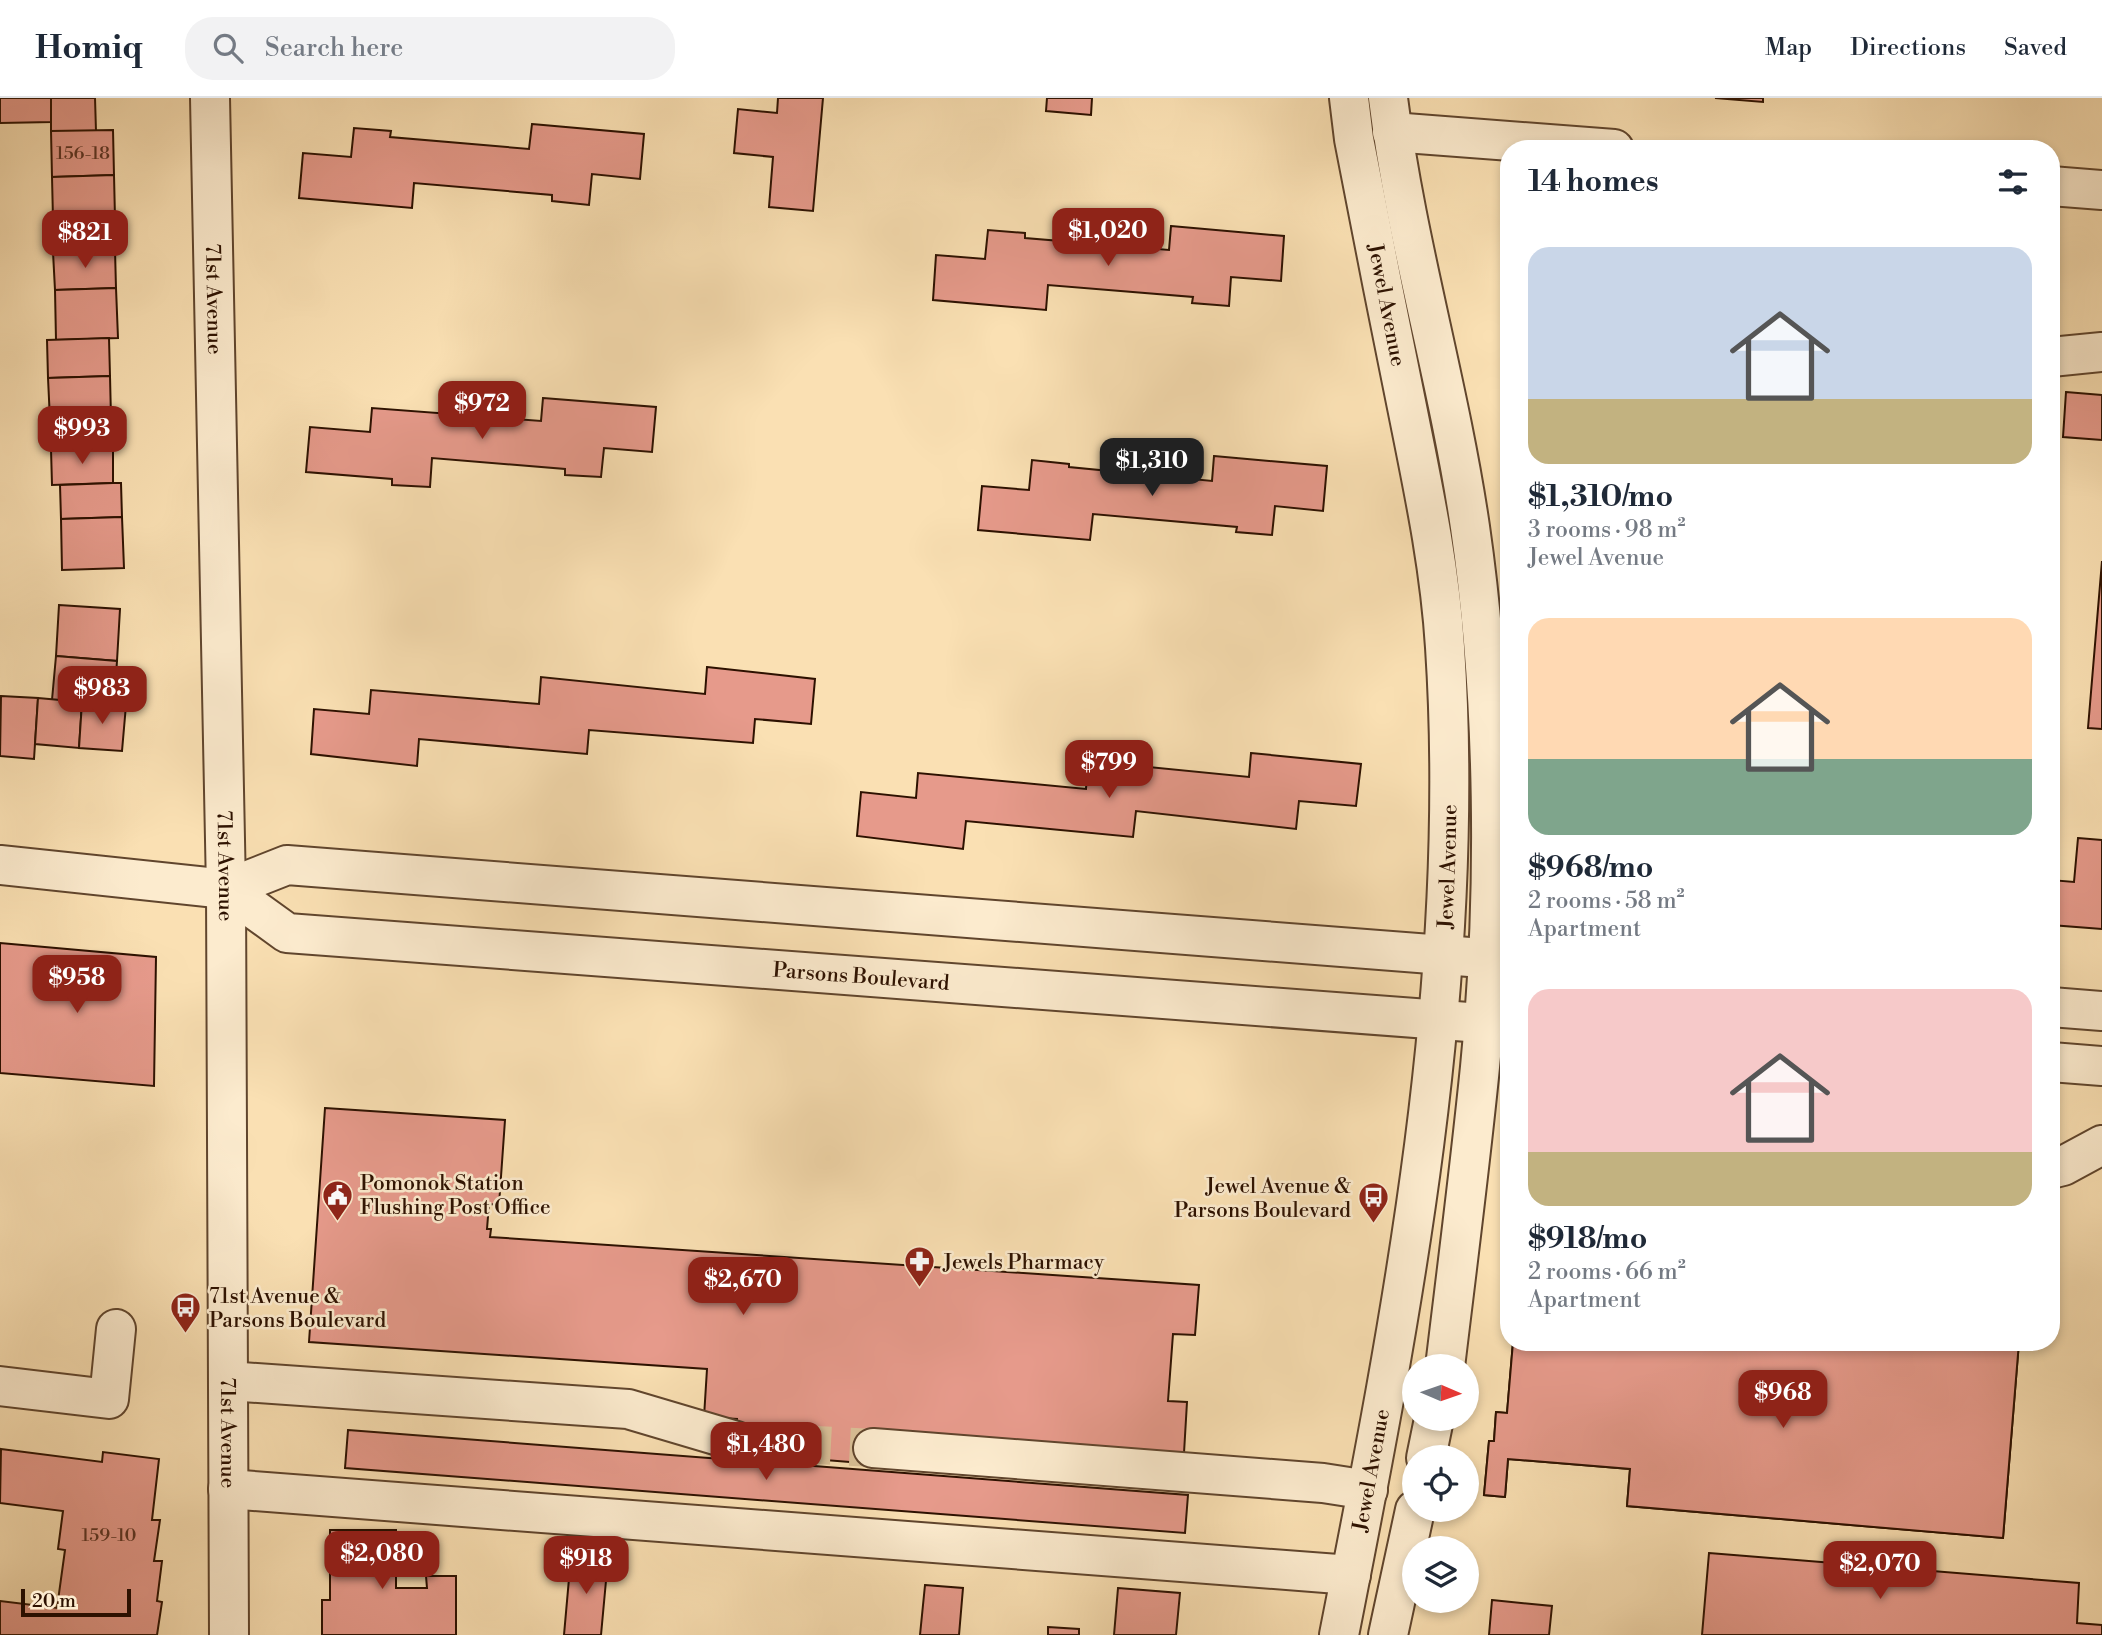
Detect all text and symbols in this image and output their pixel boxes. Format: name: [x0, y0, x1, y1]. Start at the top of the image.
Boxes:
search box: [185, 17, 675, 80]
text: Homiq: [35, 28, 143, 69]
icon: search: [209, 29, 247, 67]
text: Search here: [265, 32, 403, 64]
text: Map: [1765, 33, 1812, 63]
text: Directions: [1850, 33, 1966, 63]
text: Saved: [2004, 33, 2067, 63]
house number: 156-18: [56, 142, 110, 165]
text: 14 homes: [1528, 163, 1659, 201]
icon: filters: [1994, 163, 2032, 201]
pin: $1,020: [1051, 208, 1165, 268]
pin: $821: [44, 211, 126, 270]
text: $1,020: [1068, 217, 1148, 245]
text: $821: [58, 219, 112, 247]
street label: Jewel Avenue: [1361, 241, 1411, 369]
street label: 71st Avenue: [199, 243, 227, 355]
icon: home: [1717, 293, 1843, 419]
pin: $972: [441, 382, 523, 441]
text: $972: [454, 390, 510, 418]
pin: $993: [41, 406, 123, 466]
text: $993: [54, 415, 110, 443]
pin: $1,310: [1095, 438, 1209, 498]
text: $1,310: [1116, 447, 1188, 475]
text: $1,310/mo: [1528, 478, 1673, 516]
text: 3 rooms · 98 m²: [1528, 516, 1685, 544]
text: Jewel Avenue: [1528, 544, 1664, 572]
icon: home: [1717, 664, 1843, 790]
pin: $983: [61, 666, 143, 726]
text: $983: [74, 675, 130, 703]
pin: $799: [1068, 740, 1150, 800]
text: $799: [1081, 749, 1137, 777]
street label: Jewel Avenue: [1433, 804, 1463, 930]
street label: 71st Avenue: [210, 810, 238, 921]
text: $968/mo: [1528, 849, 1653, 887]
text: 2 rooms · 58 m²: [1528, 887, 1685, 915]
text: Apartment: [1528, 915, 1641, 943]
pin: $958: [36, 956, 118, 1015]
street label: Parsons Boulevard: [772, 958, 950, 997]
text: $958: [48, 964, 106, 992]
icon: home: [1717, 1035, 1843, 1161]
place label: Pomonok Station Flushing Post Office: [360, 1171, 551, 1221]
place label: Jewel Avenue & Parsons Boulevard: [1174, 1174, 1351, 1224]
public building icon: Pomonok Station Flushing Post Office: [320, 1178, 354, 1222]
bus stop icon: Jewel Avenue & Parsons Boulevard: [1357, 1181, 1391, 1225]
text: $918/mo: [1528, 1220, 1647, 1258]
pharmacy icon: Jewels Pharmacy: [903, 1245, 937, 1289]
place label: Jewels Pharmacy: [942, 1250, 1105, 1276]
pin: $2,670: [686, 1258, 800, 1317]
text: 2 rooms · 66 m²: [1528, 1258, 1686, 1286]
text: $2,670: [704, 1266, 782, 1294]
place label: 71st Avenue & Parsons Boulevard: [209, 1284, 386, 1334]
text: Apartment: [1528, 1286, 1641, 1314]
bus stop icon: 71st Avenue & Parsons Boulevard: [169, 1291, 203, 1335]
north arrow: [1402, 1354, 1479, 1432]
map controls: [1402, 1354, 1479, 1613]
pin: $968: [1742, 1370, 1824, 1430]
street label: 71st Avenue: [214, 1377, 240, 1488]
text: $968: [1754, 1379, 1812, 1407]
street label: Jewel Avenue: [1347, 1407, 1396, 1535]
pin: $1,480: [709, 1422, 823, 1482]
text: $1,480: [727, 1431, 805, 1459]
button: locate: [1402, 1445, 1479, 1522]
house number: 159-10: [82, 1524, 136, 1547]
pin: $2,080: [325, 1532, 439, 1591]
pin: $918: [545, 1536, 627, 1596]
button: layers: [1402, 1536, 1479, 1613]
text: $2,080: [340, 1540, 424, 1568]
pin: $2,070: [1823, 1542, 1937, 1601]
text: $918: [560, 1545, 612, 1573]
text: $2,070: [1839, 1550, 1921, 1578]
scale bar: [21, 1586, 131, 1618]
text: 20 m: [32, 1589, 76, 1613]

